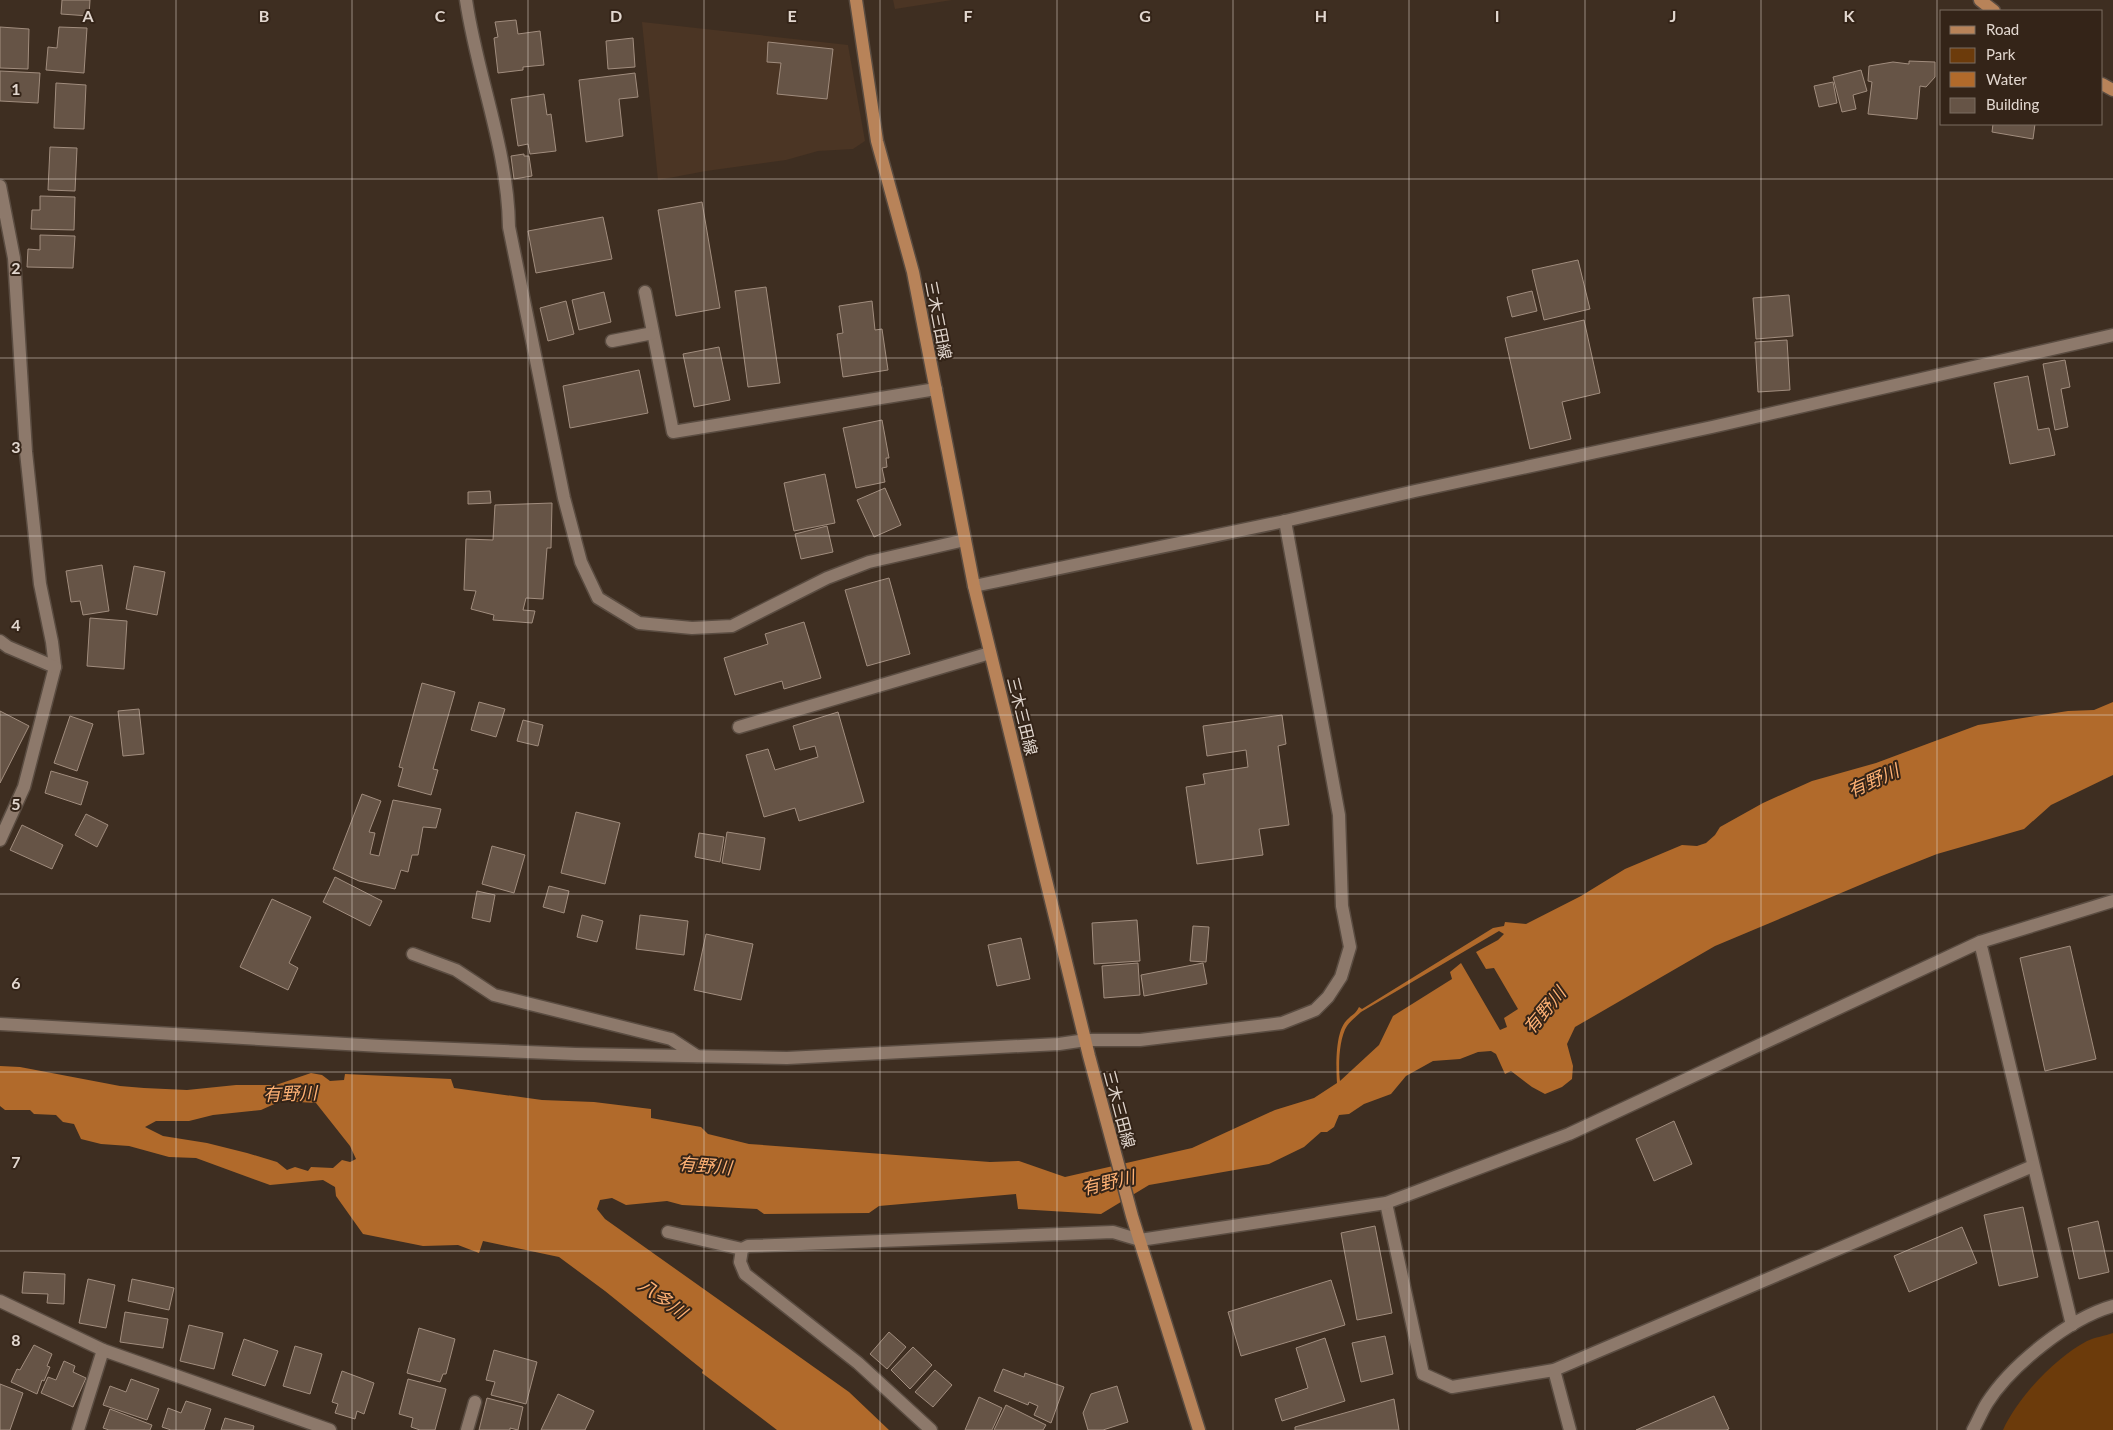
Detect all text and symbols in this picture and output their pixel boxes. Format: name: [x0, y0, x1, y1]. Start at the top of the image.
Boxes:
text: A: [81, 6, 94, 25]
text: B: [259, 6, 269, 25]
text: C: [435, 6, 446, 25]
text: D: [610, 6, 622, 25]
text: E: [787, 6, 797, 25]
text: F: [963, 6, 973, 25]
text: G: [1139, 6, 1151, 25]
text: H: [1315, 6, 1327, 25]
text: I: [1495, 6, 1499, 25]
text: J: [1670, 6, 1676, 25]
text: K: [1844, 6, 1856, 25]
legend: [1940, 10, 2103, 125]
text: Road: [1986, 20, 2019, 38]
text: Park: [1986, 45, 2016, 63]
text: Water: [1986, 70, 2027, 88]
text: 1: [11, 79, 21, 98]
text: Building: [1986, 95, 2039, 113]
text: 2: [11, 258, 21, 277]
street label: 三木三田線: [922, 279, 956, 361]
text: 3: [11, 437, 21, 456]
text: 4: [11, 615, 21, 634]
street label: 三木三田線: [1004, 675, 1042, 757]
water label: 有野川: [1844, 758, 1904, 801]
text: 5: [11, 794, 21, 813]
text: 6: [11, 973, 21, 992]
water label: 有野川: [1518, 981, 1571, 1038]
street label: 三木三田線: [1100, 1068, 1140, 1150]
water label: 有野川: [263, 1081, 319, 1105]
text: 7: [11, 1152, 21, 1171]
water label: 有野川: [677, 1152, 735, 1178]
water label: 有野川: [1079, 1165, 1139, 1199]
water label: 八多川: [635, 1273, 693, 1324]
text: 8: [11, 1330, 21, 1349]

